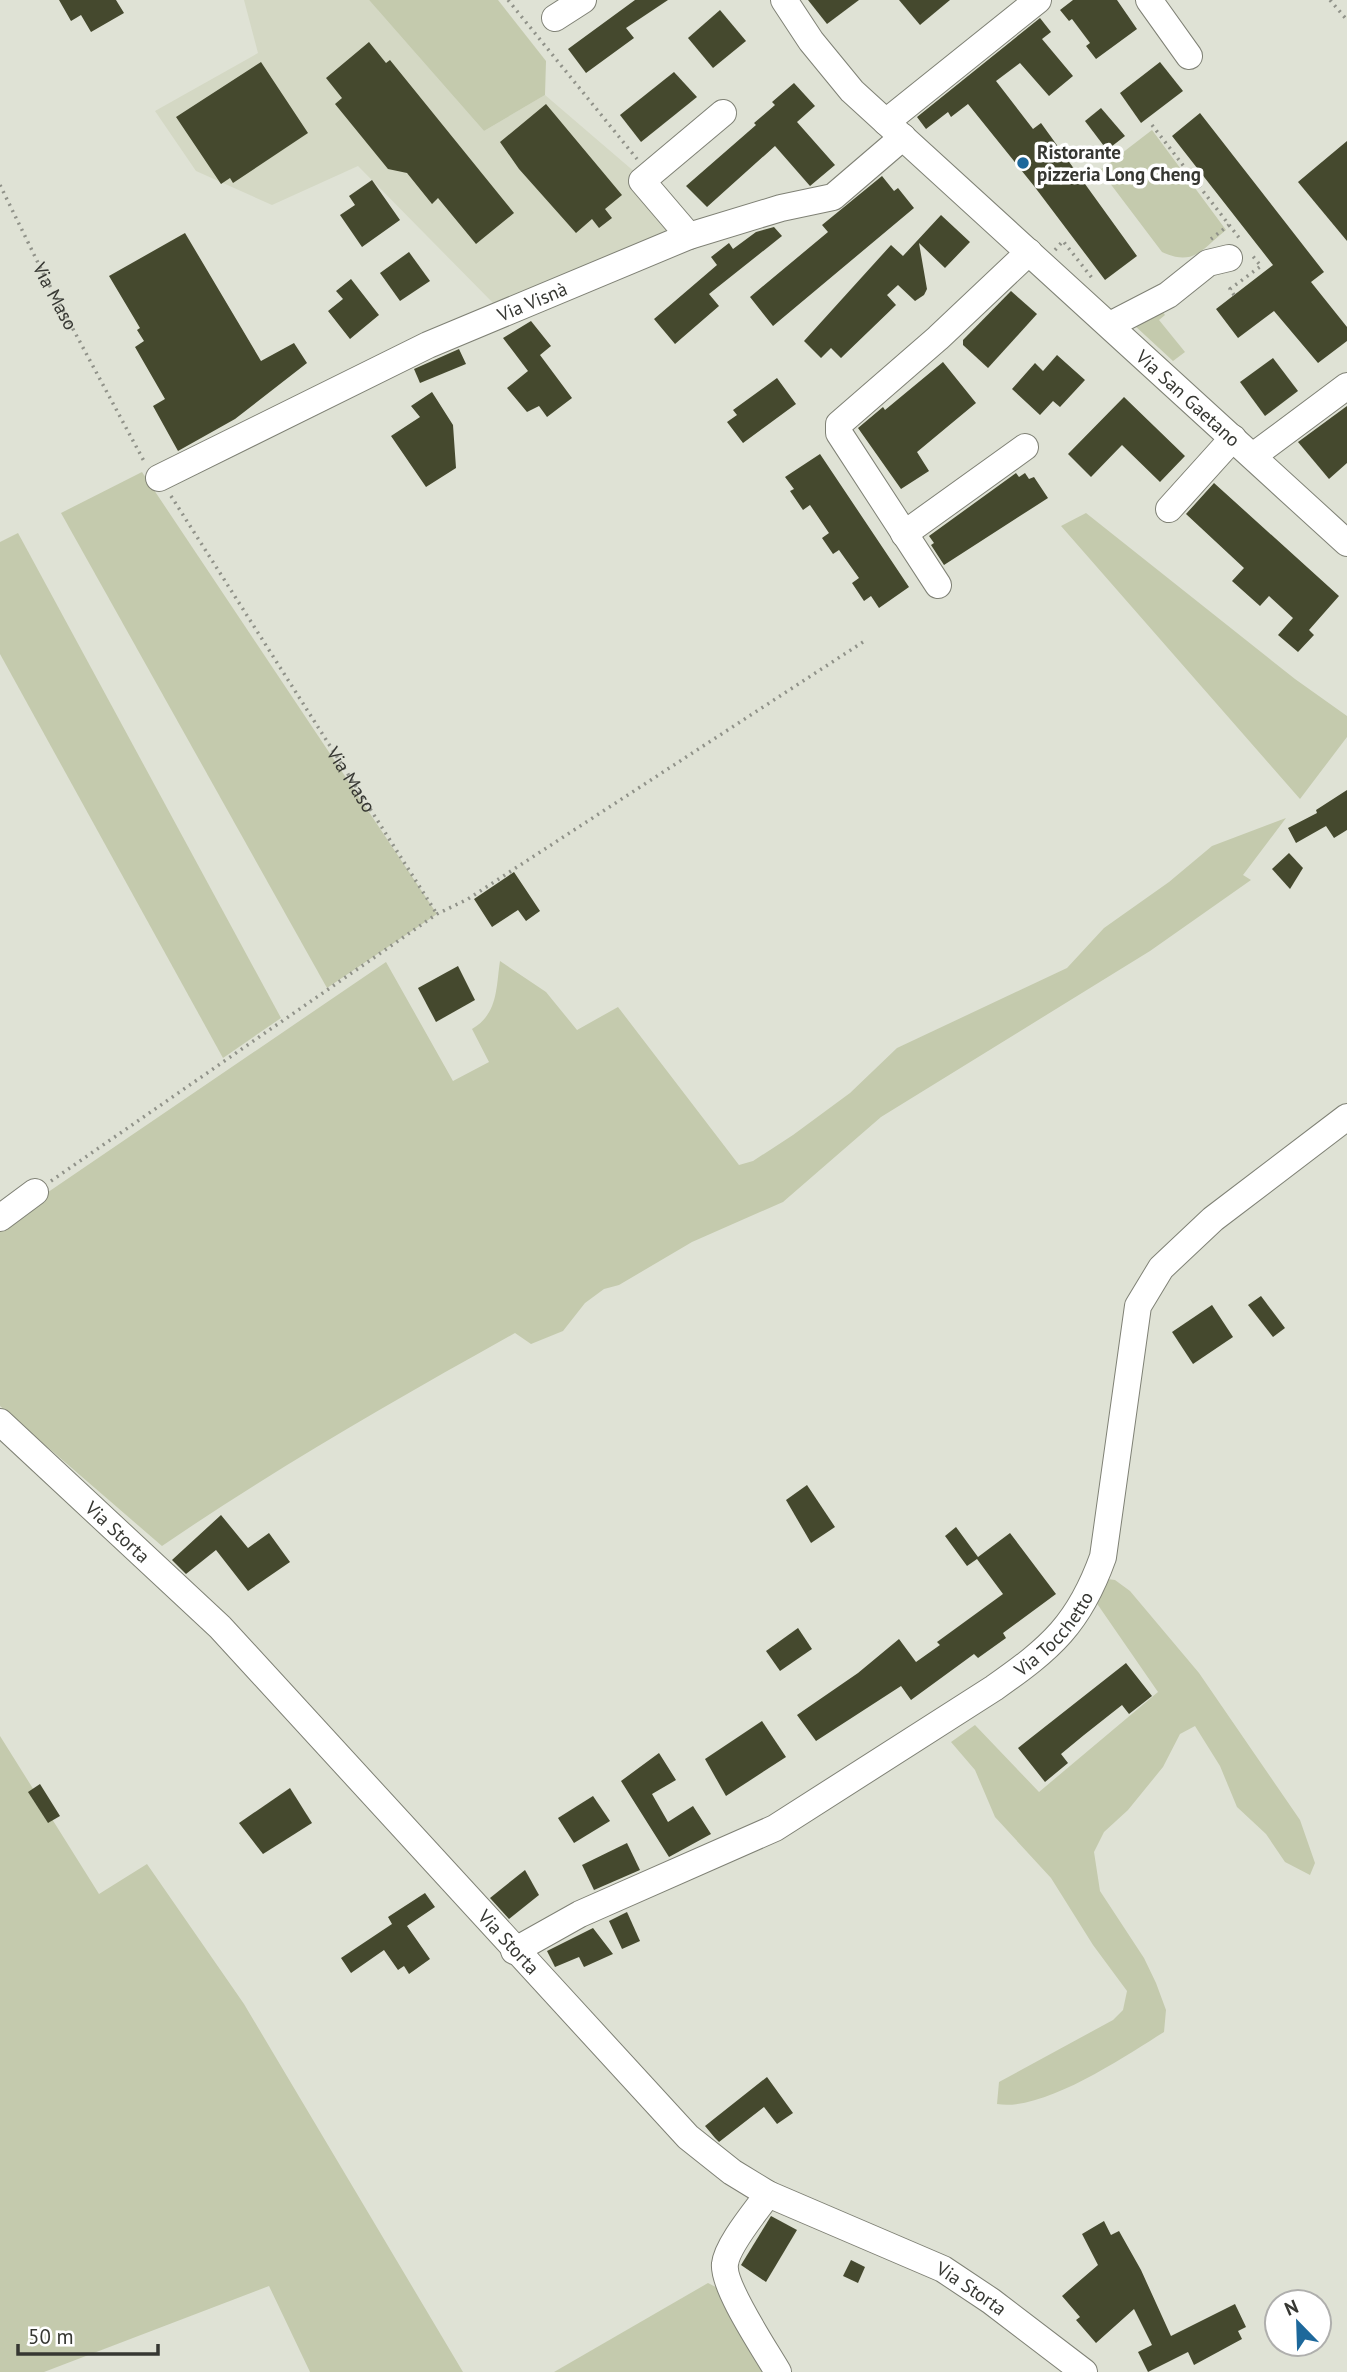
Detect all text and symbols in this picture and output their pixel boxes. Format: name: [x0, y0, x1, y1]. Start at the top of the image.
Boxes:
place label: Ristorante pizzeria Long Cheng: [1037, 140, 1201, 186]
marker: Ristorante pizzeria Long Cheng: [1015, 155, 1031, 171]
street label: Via Maso: [27, 257, 83, 334]
street label: Via Visnà: [493, 276, 571, 327]
street label: Via San Gaetano: [1130, 344, 1245, 452]
street label: Via Maso: [321, 741, 381, 817]
street label: Via Storta: [80, 1495, 155, 1568]
street label: Via Tocchetto: [1008, 1587, 1098, 1682]
street label: Via Storta: [472, 1904, 545, 1979]
street label: Via Storta: [932, 2255, 1011, 2321]
north arrow: [1263, 2288, 1333, 2358]
text: N: [1281, 2294, 1302, 2321]
scale bar: [18, 2312, 158, 2356]
text: 50 m: [28, 2323, 74, 2350]

